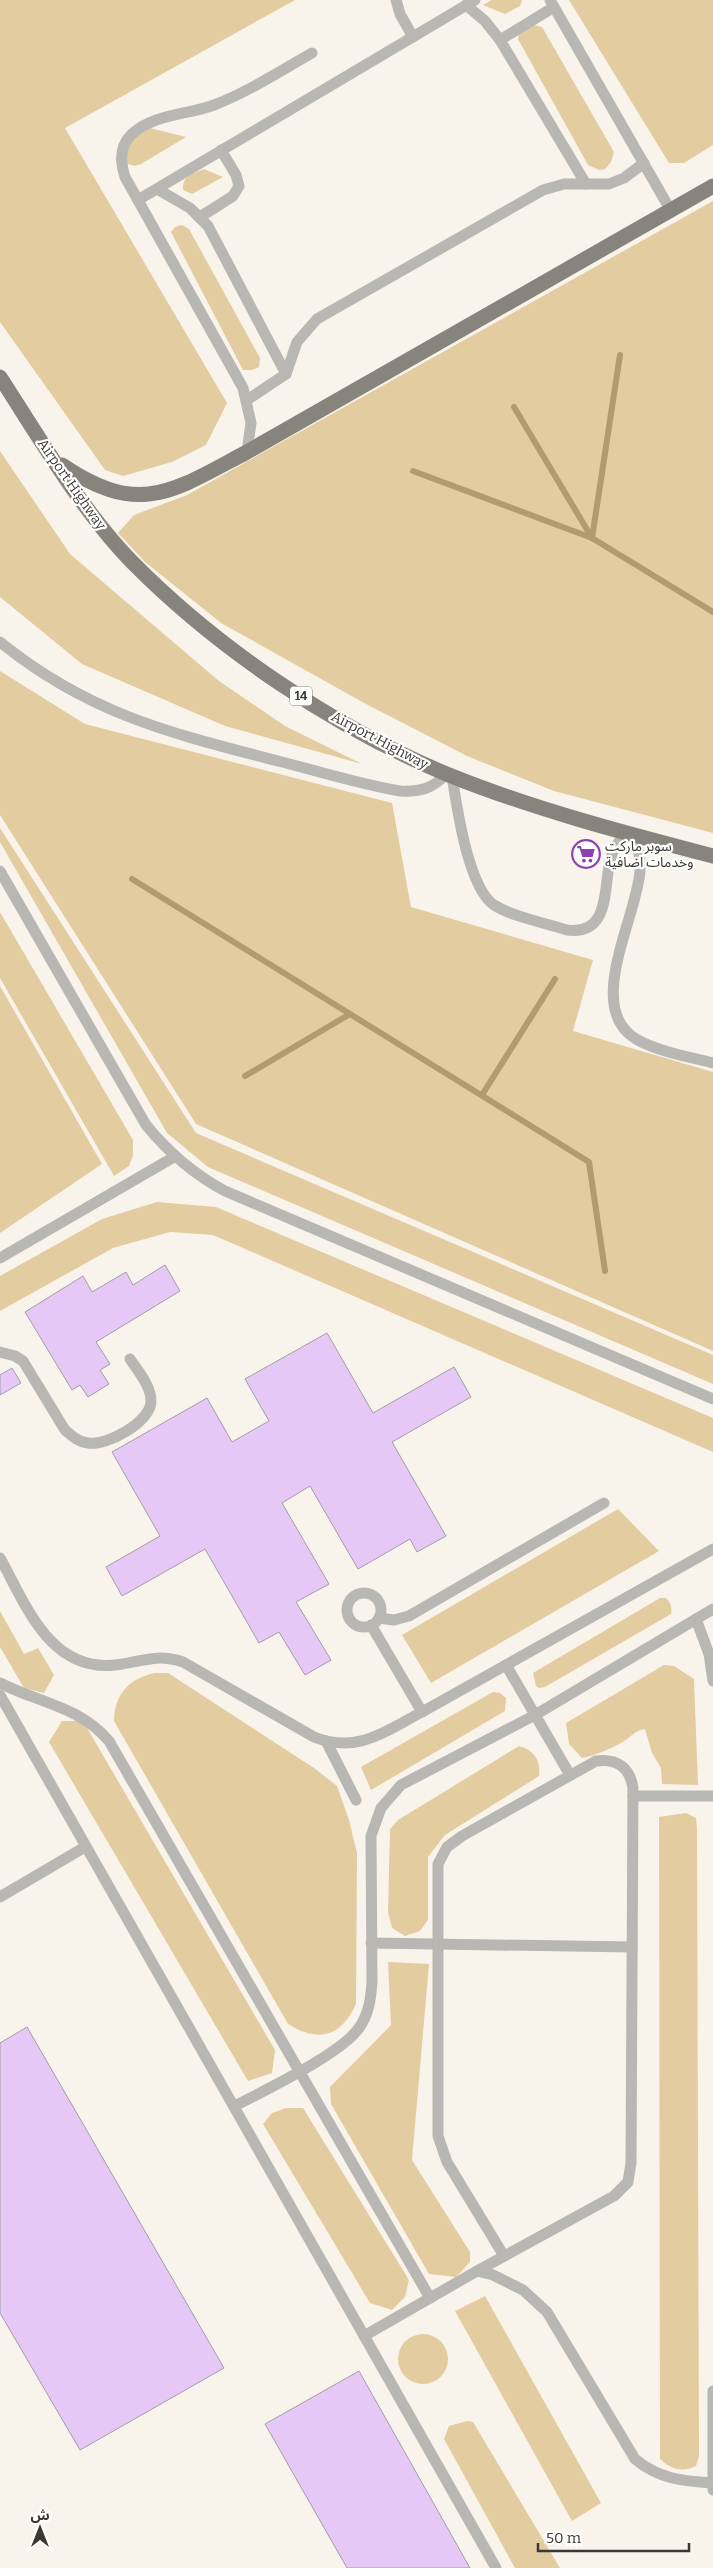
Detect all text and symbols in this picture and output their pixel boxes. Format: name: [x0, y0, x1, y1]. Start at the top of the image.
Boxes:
street label: Airport Highway: [34, 436, 110, 534]
road number: 14: [290, 686, 312, 706]
street label: Airport Highway: [328, 708, 432, 773]
place label: سوبر ماركت وخدمات اضافية: [605, 838, 693, 871]
supermarket icon: سوبر ماركت وخدمات اضافية: [571, 839, 601, 869]
north arrow: [15, 2503, 65, 2553]
text: ش: [30, 2507, 50, 2524]
scale bar: [538, 2520, 689, 2552]
text: 50 m: [546, 2529, 582, 2547]

